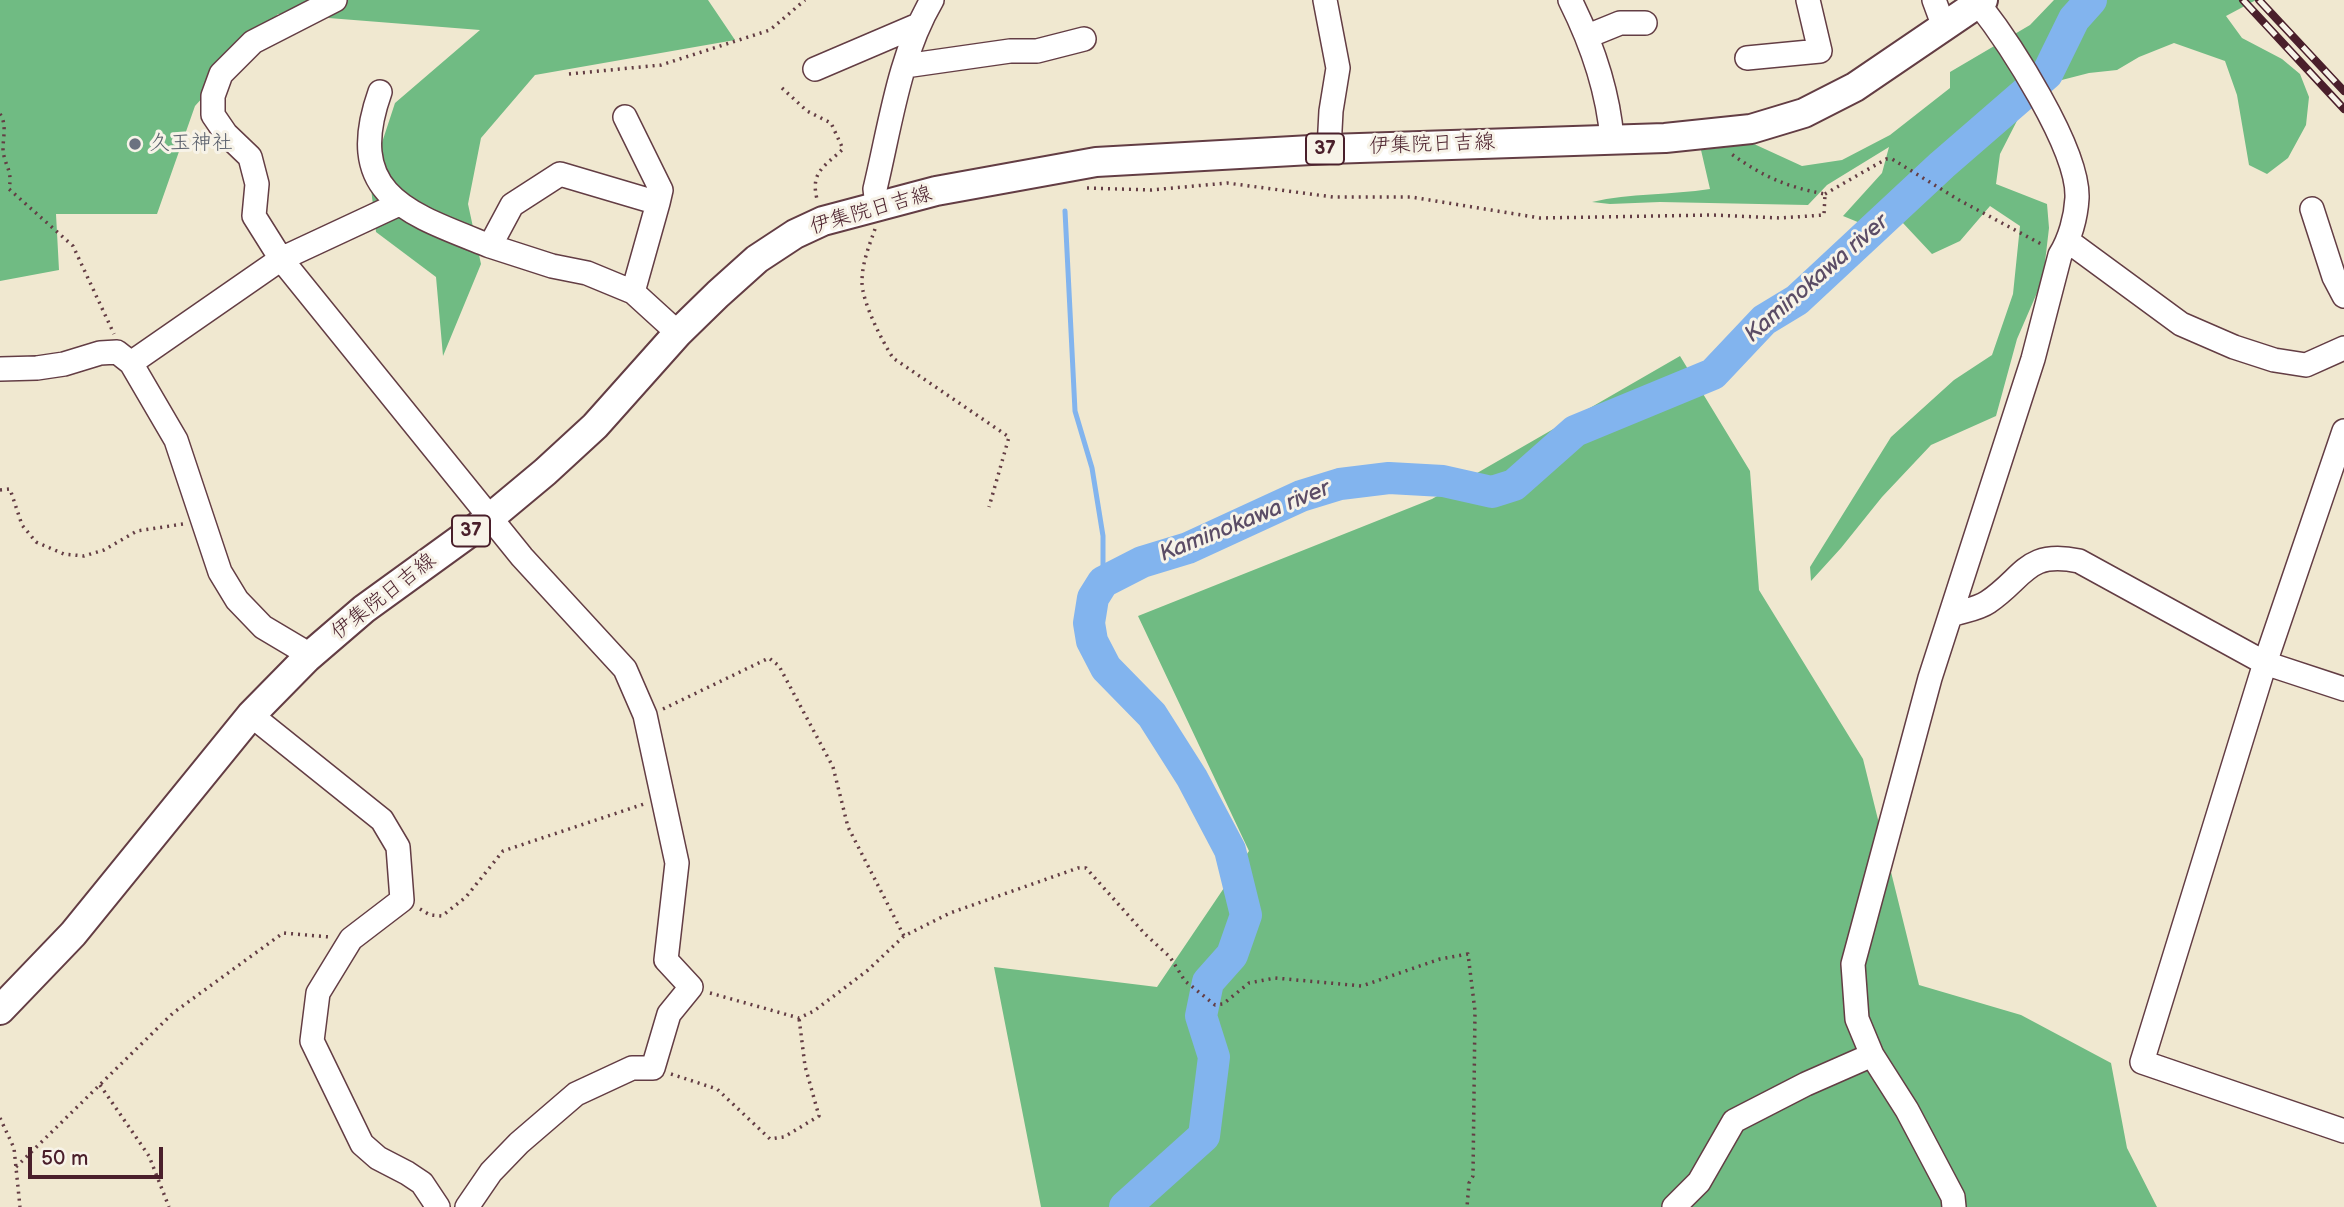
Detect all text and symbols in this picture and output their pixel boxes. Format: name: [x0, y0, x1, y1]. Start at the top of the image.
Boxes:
street label: 伊集院日吉線: [1369, 130, 1495, 160]
place label: 久玉神社: [149, 131, 233, 157]
road number: 37: [1306, 134, 1344, 164]
marker: 久玉神社: [127, 136, 143, 152]
street label: 伊集院日吉線: [807, 182, 935, 240]
water label: Kaminokawa river: [1739, 209, 1895, 349]
water label: Kaminokawa river: [1156, 475, 1334, 569]
road number: 37: [452, 516, 490, 546]
street label: 伊集院日吉線: [327, 548, 441, 646]
scale bar: [32, 1134, 166, 1178]
text: 50 m: [41, 1146, 88, 1171]

